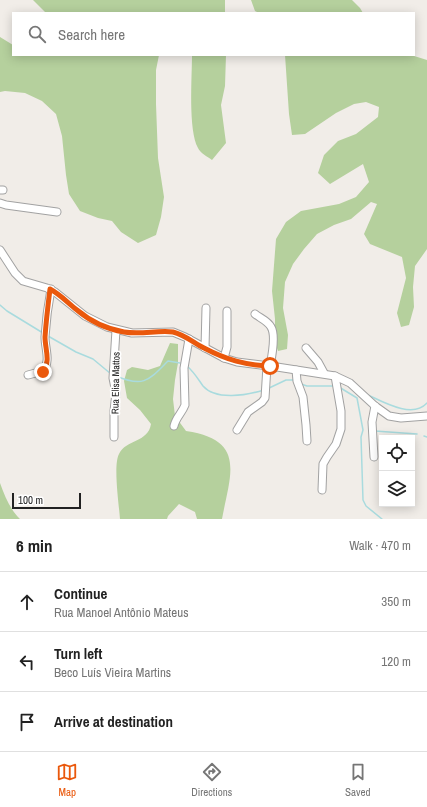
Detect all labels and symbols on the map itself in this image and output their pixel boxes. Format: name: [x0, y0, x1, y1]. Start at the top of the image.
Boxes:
street label: Rua Elisa Mattos: [108, 352, 123, 414]
route start: [261, 357, 279, 375]
route end: [34, 363, 52, 381]
scale bar: [12, 491, 81, 510]

